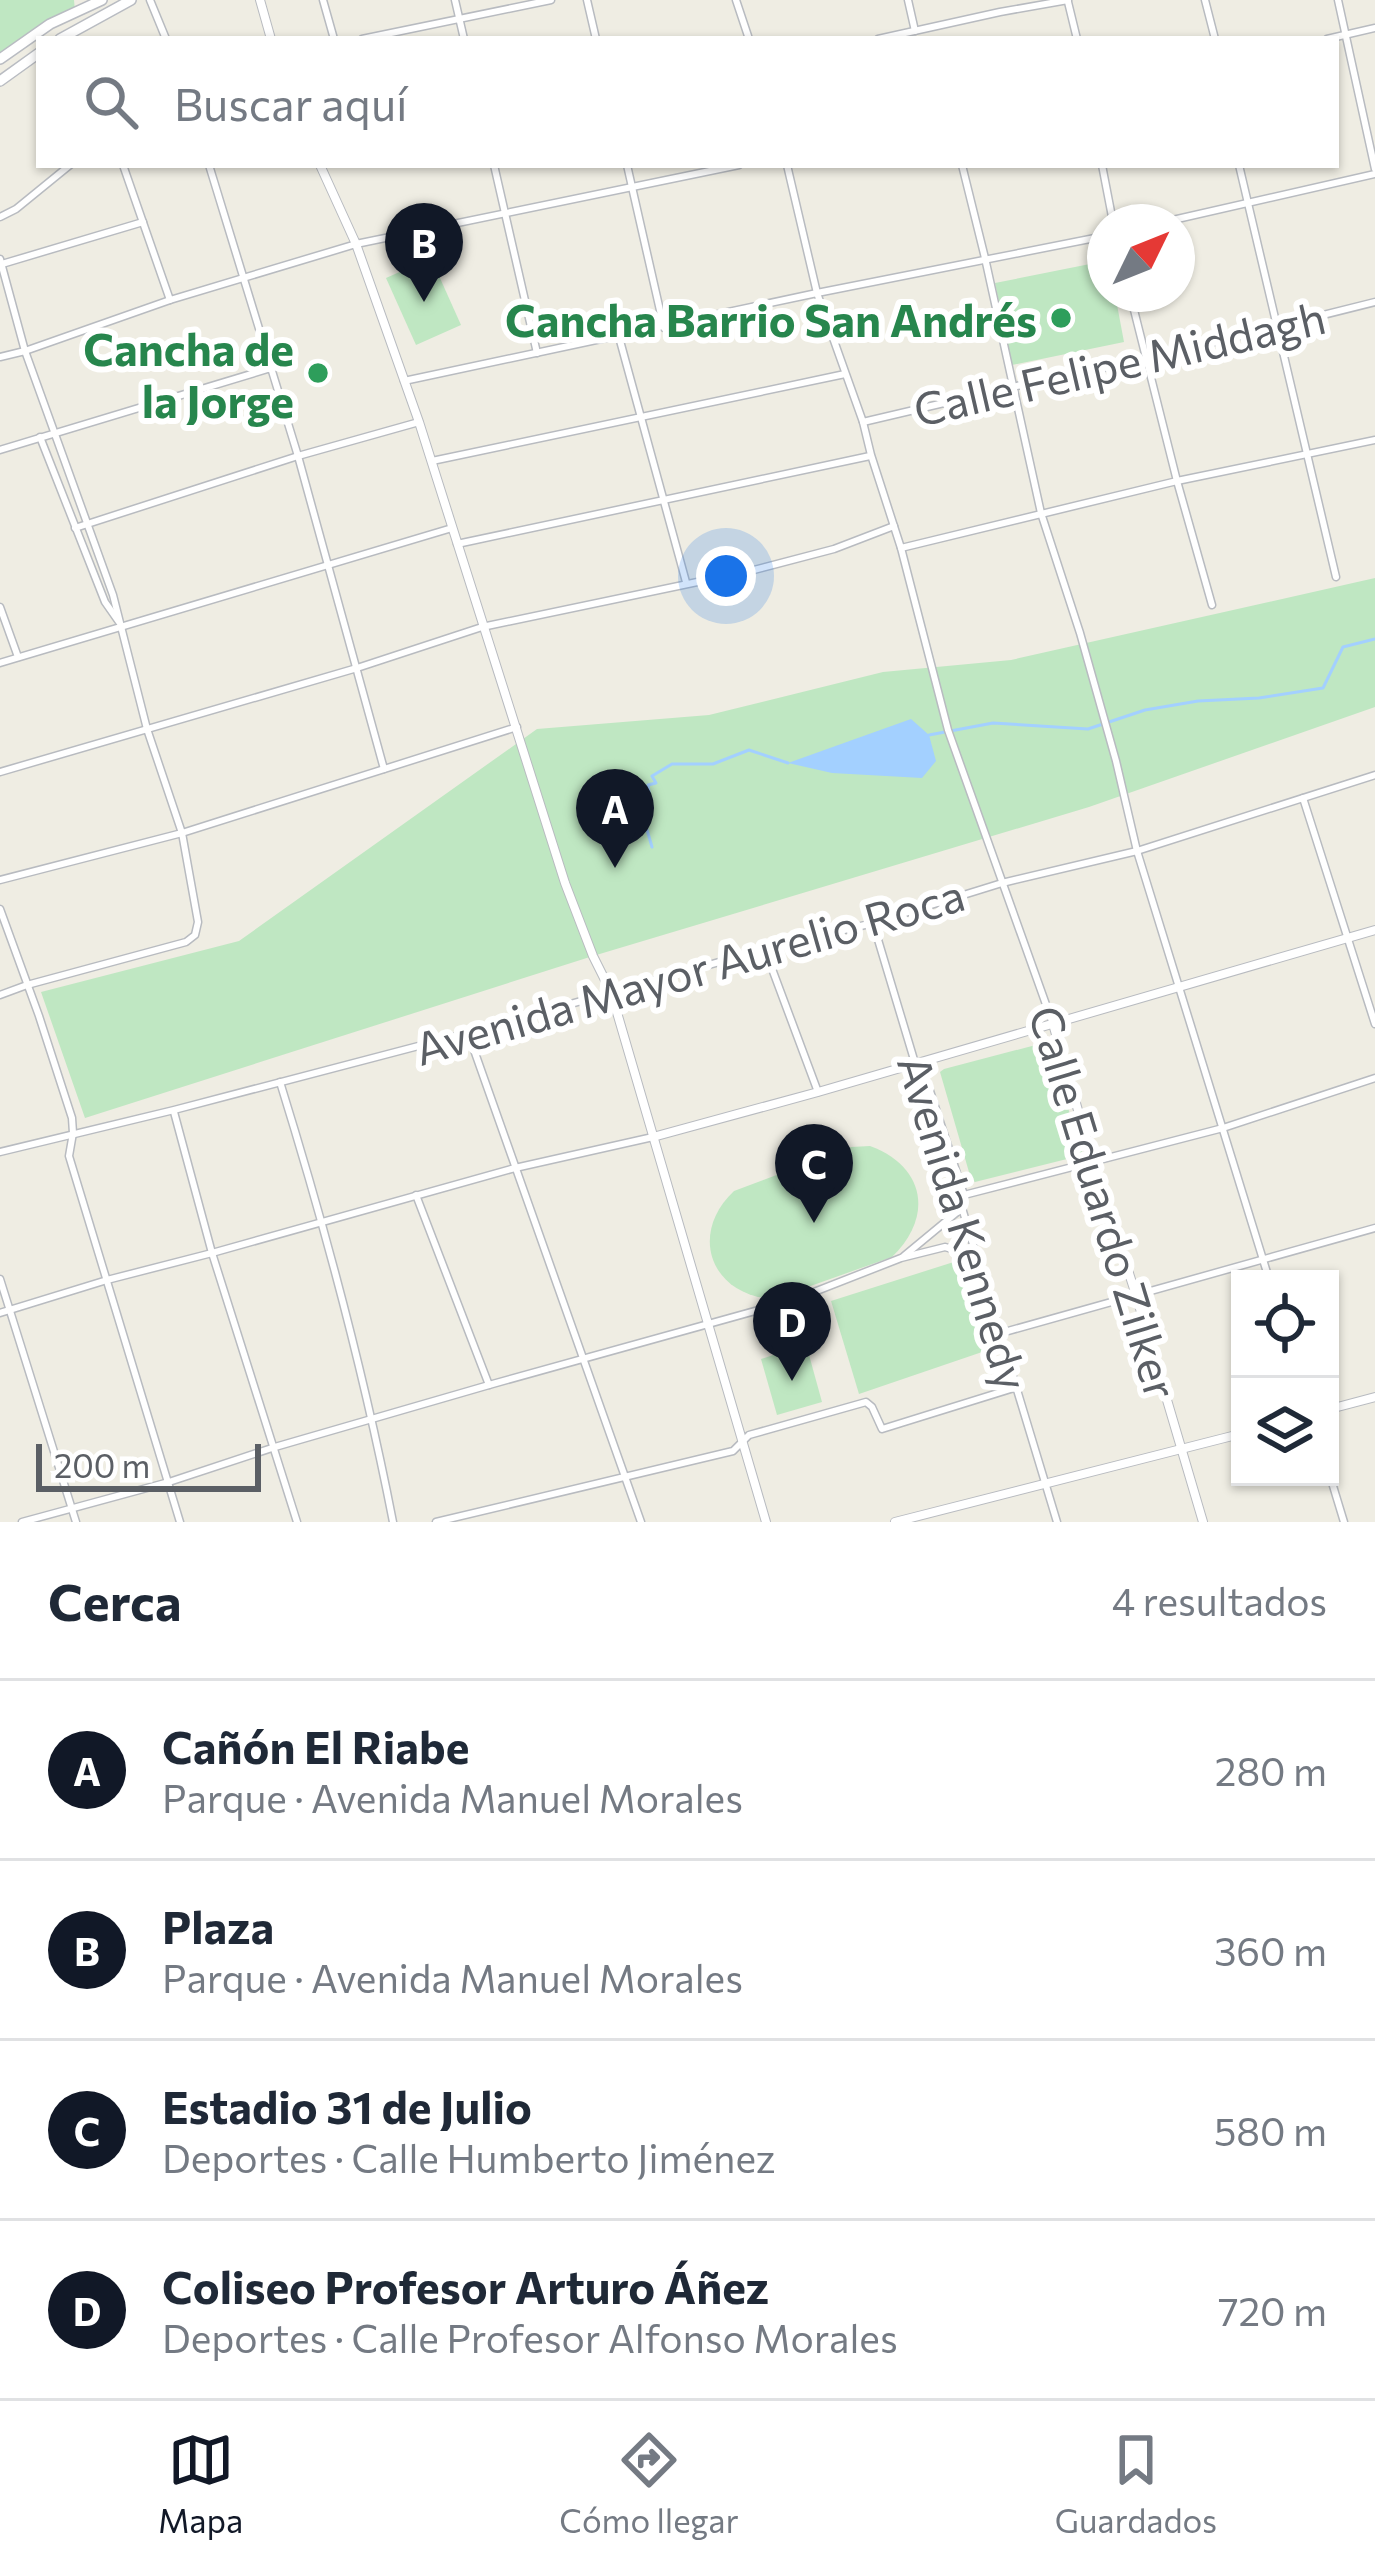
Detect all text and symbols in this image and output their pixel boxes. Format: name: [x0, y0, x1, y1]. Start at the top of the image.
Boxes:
search box: [36, 36, 1339, 168]
icon: search: [78, 69, 144, 135]
text: Buscar aquí: [174, 75, 408, 130]
pin: B: [385, 203, 463, 302]
north arrow: [1087, 204, 1195, 312]
street label: Calle Felipe Middagh: [908, 288, 1330, 436]
place label: Cancha Barrio San Andrés: [505, 291, 1037, 346]
marker: Cancha Barrio San Andrés: [1048, 305, 1074, 331]
place label: Cancha de la Jorge: [83, 320, 294, 427]
marker: Cancha de la Jorge: [305, 360, 331, 386]
your location: [696, 546, 756, 606]
pin: A: [576, 769, 654, 868]
street label: Avenida Mayor Aurelio Roca: [408, 865, 970, 1075]
street label: Calle Eduardo Zilker: [1019, 999, 1191, 1405]
street label: Avenida Kennedy: [888, 1048, 1042, 1396]
pin: C: [775, 1124, 853, 1223]
map controls: [1231, 1270, 1339, 1486]
button: locate: [1231, 1270, 1339, 1378]
pin: D: [753, 1282, 831, 1381]
button: layers: [1231, 1378, 1339, 1486]
scale bar: [36, 1438, 261, 1491]
text: 200 m: [54, 1444, 150, 1485]
text: Cerca: [48, 1569, 182, 1632]
text: 4 resultados: [1112, 1576, 1327, 1624]
text: Cañón El Riabe: [162, 1718, 469, 1773]
text: A: [73, 1746, 101, 1794]
text: 280 m: [1215, 1746, 1327, 1794]
text: Parque · Avenida Manuel Morales: [162, 1773, 743, 1821]
text: Plaza: [162, 1898, 274, 1953]
text: B: [74, 1926, 100, 1974]
text: 360 m: [1214, 1926, 1327, 1974]
text: Parque · Avenida Manuel Morales: [162, 1953, 743, 2001]
text: Estadio 31 de Julio: [162, 2078, 532, 2133]
text: C: [74, 2106, 100, 2154]
text: 580 m: [1214, 2106, 1327, 2154]
text: Deportes · Calle Humberto Jiménez: [162, 2133, 775, 2181]
text: Coliseo Profesor Arturo Áñez: [162, 2258, 769, 2313]
text: D: [73, 2286, 101, 2334]
text: 720 m: [1218, 2286, 1327, 2334]
text: Deportes · Calle Profesor Alfonso Morales: [162, 2313, 898, 2361]
tab: Mapa: [158, 2427, 243, 2540]
tab: Cómo llegar: [559, 2427, 739, 2540]
tab: Guardados: [1055, 2427, 1217, 2540]

